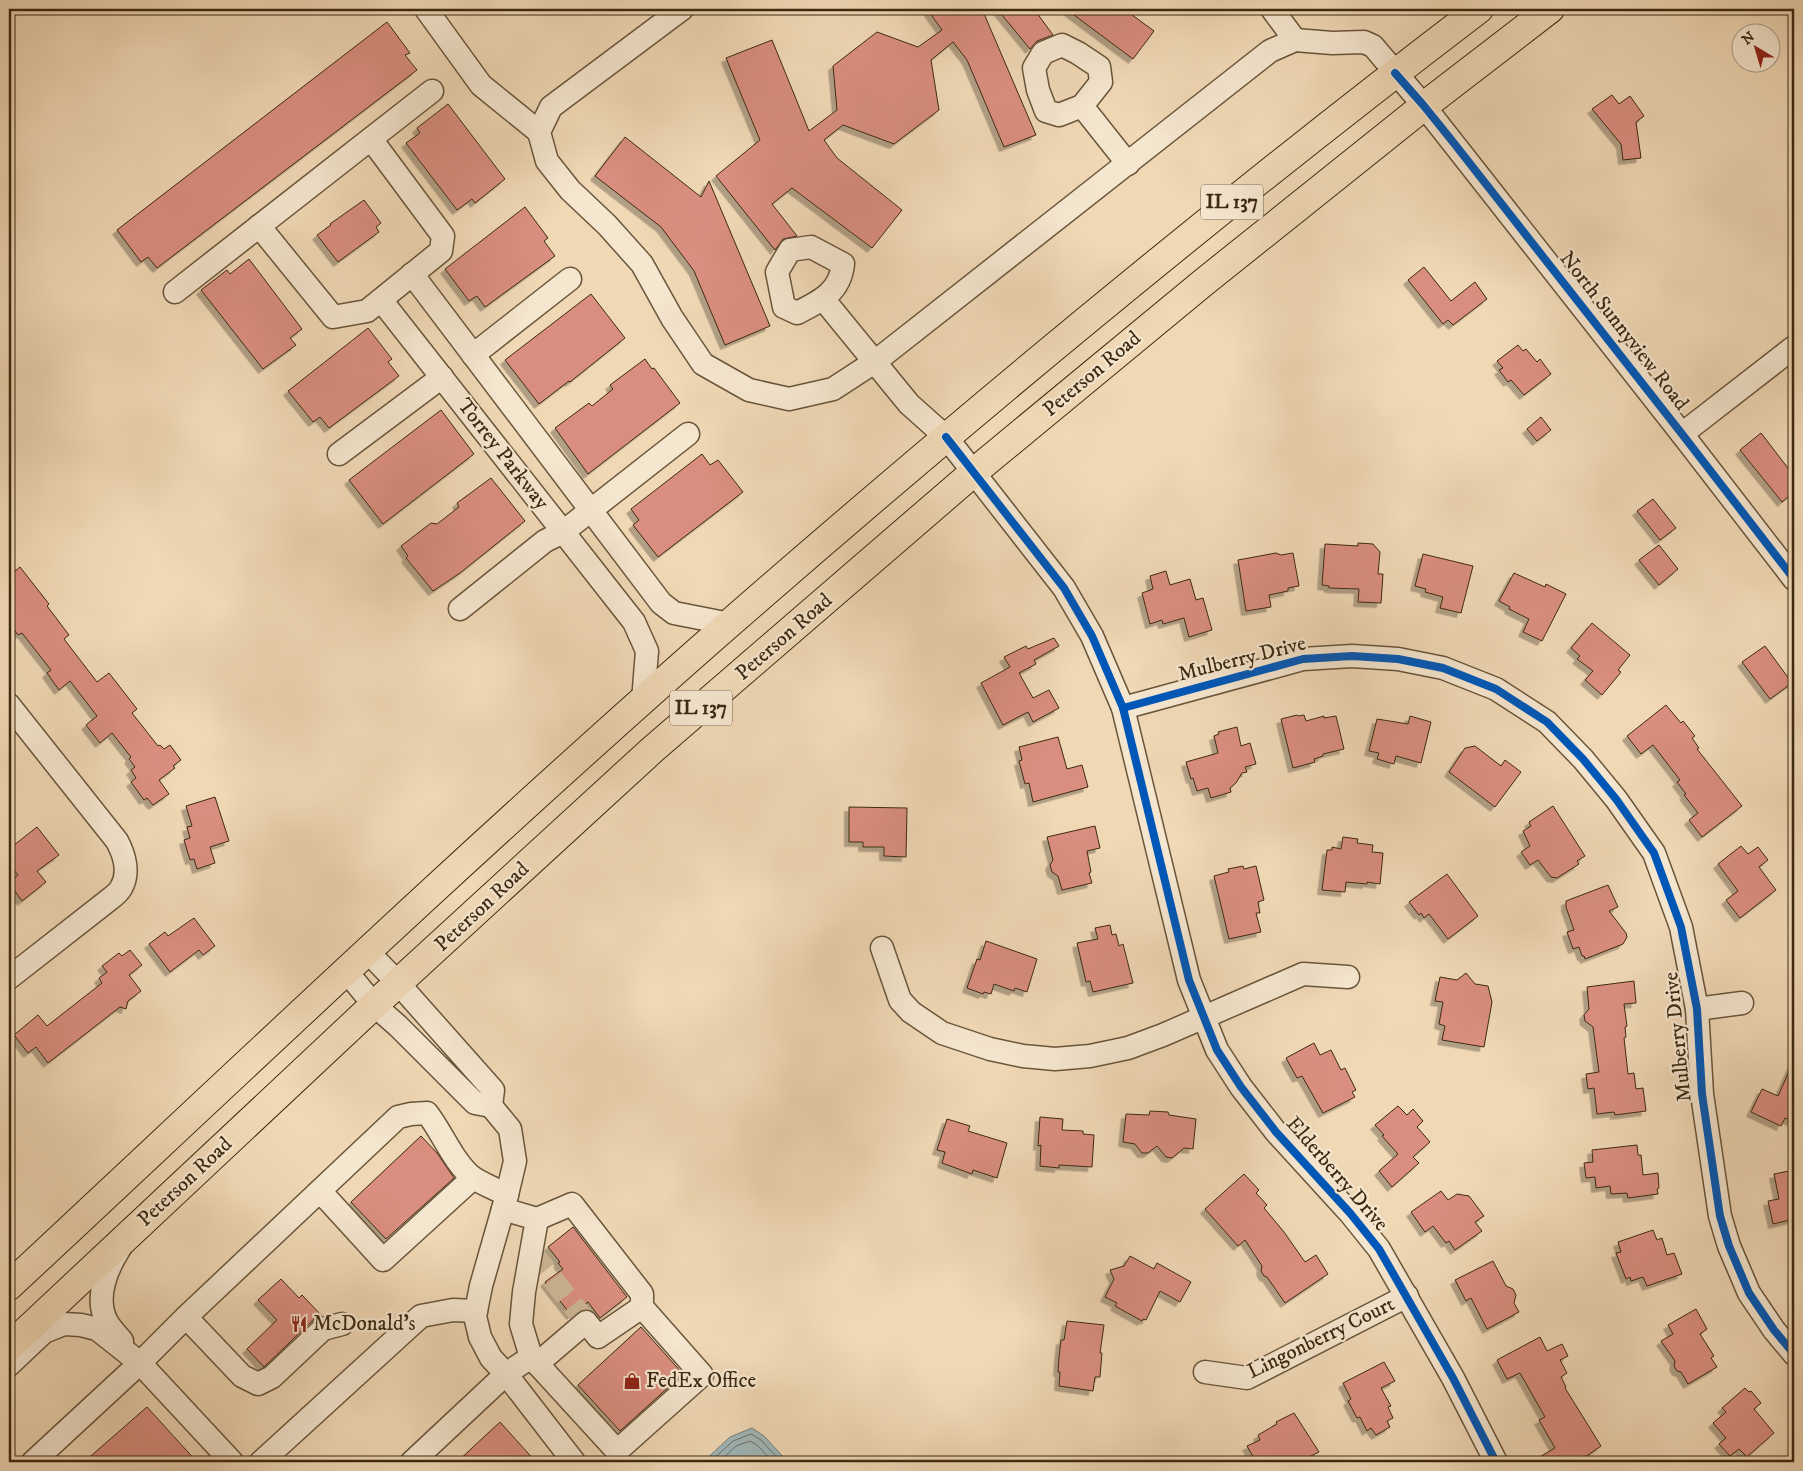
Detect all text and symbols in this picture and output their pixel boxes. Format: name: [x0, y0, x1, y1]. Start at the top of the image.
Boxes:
north arrow: [1730, 22, 1780, 72]
text: N: [1739, 28, 1759, 49]
road number: IL 137: [1201, 184, 1263, 220]
street label: North Sunnyview Road: [1554, 246, 1694, 416]
street label: Peterson Road: [1038, 325, 1147, 423]
street label: Torrey Parkway: [452, 393, 555, 516]
street label: Peterson Road: [730, 587, 838, 686]
street label: Mulberry Drive: [1175, 631, 1309, 687]
road number: IL 137: [670, 690, 732, 726]
street label: Peterson Road: [429, 856, 535, 957]
street label: Mulberry Drive: [1658, 970, 1698, 1103]
street label: Elderberry Drive: [1280, 1111, 1394, 1237]
street label: Peterson Road: [132, 1131, 238, 1232]
street label: Lingonberry Court: [1243, 1291, 1399, 1385]
place label: McDonald's: [313, 1311, 416, 1337]
restaurant icon: McDonald's: [289, 1314, 309, 1334]
place label: FedEx Office: [646, 1368, 757, 1394]
shop icon: FedEx Office: [622, 1371, 642, 1391]

